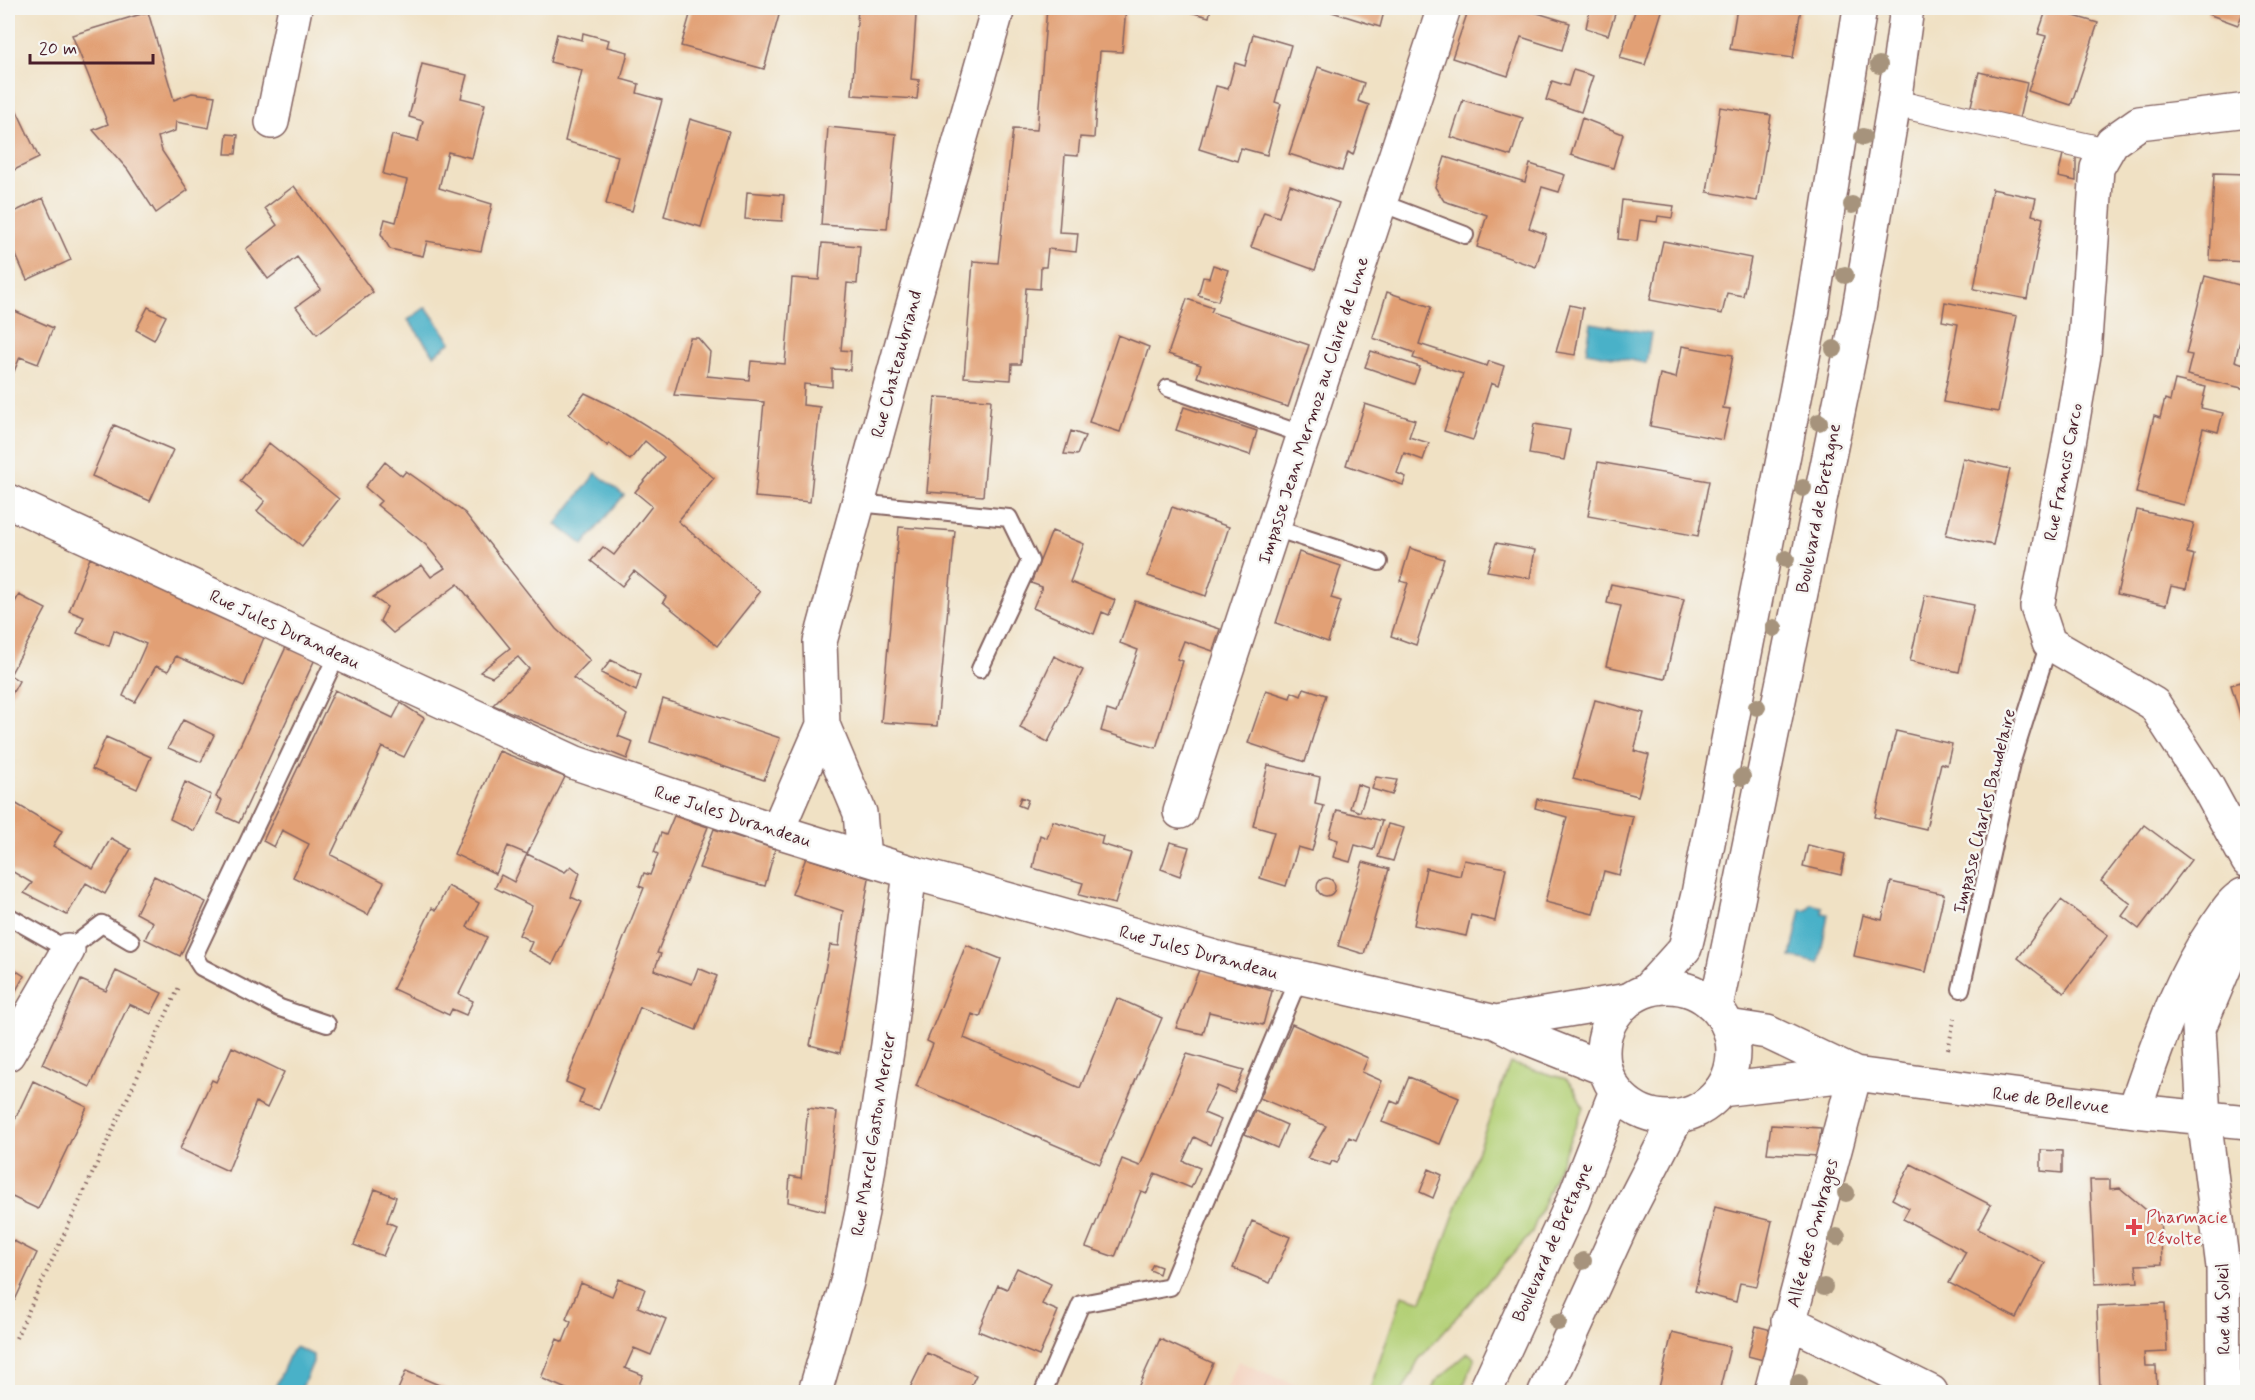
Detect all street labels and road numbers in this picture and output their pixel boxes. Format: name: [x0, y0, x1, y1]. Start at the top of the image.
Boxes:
street label: Impasse Jean Mermoz au Claire de Lune: [1253, 253, 1375, 567]
street label: Rue Chateaubriand: [866, 288, 928, 441]
street label: Rue Francis Carco: [2039, 401, 2089, 543]
street label: Boulevard de Bretagne: [1791, 421, 1847, 595]
street label: Rue Jules Durandeau: [205, 584, 364, 675]
street label: Impasse Charles Baudelaire: [1948, 706, 2022, 916]
street label: Rue Jules Durandeau: [651, 780, 814, 854]
street label: Rue Jules Durandeau: [1116, 920, 1281, 986]
street label: Rue Marcel Gaston Mercier: [846, 1030, 902, 1238]
street label: Rue de Bellevue: [1991, 1082, 2111, 1120]
street label: Allée des Ombrages: [1782, 1156, 1845, 1311]
street label: Boulevard de Bretagne: [1507, 1159, 1599, 1326]
street label: Rue du Soleil: [2211, 1263, 2237, 1355]

